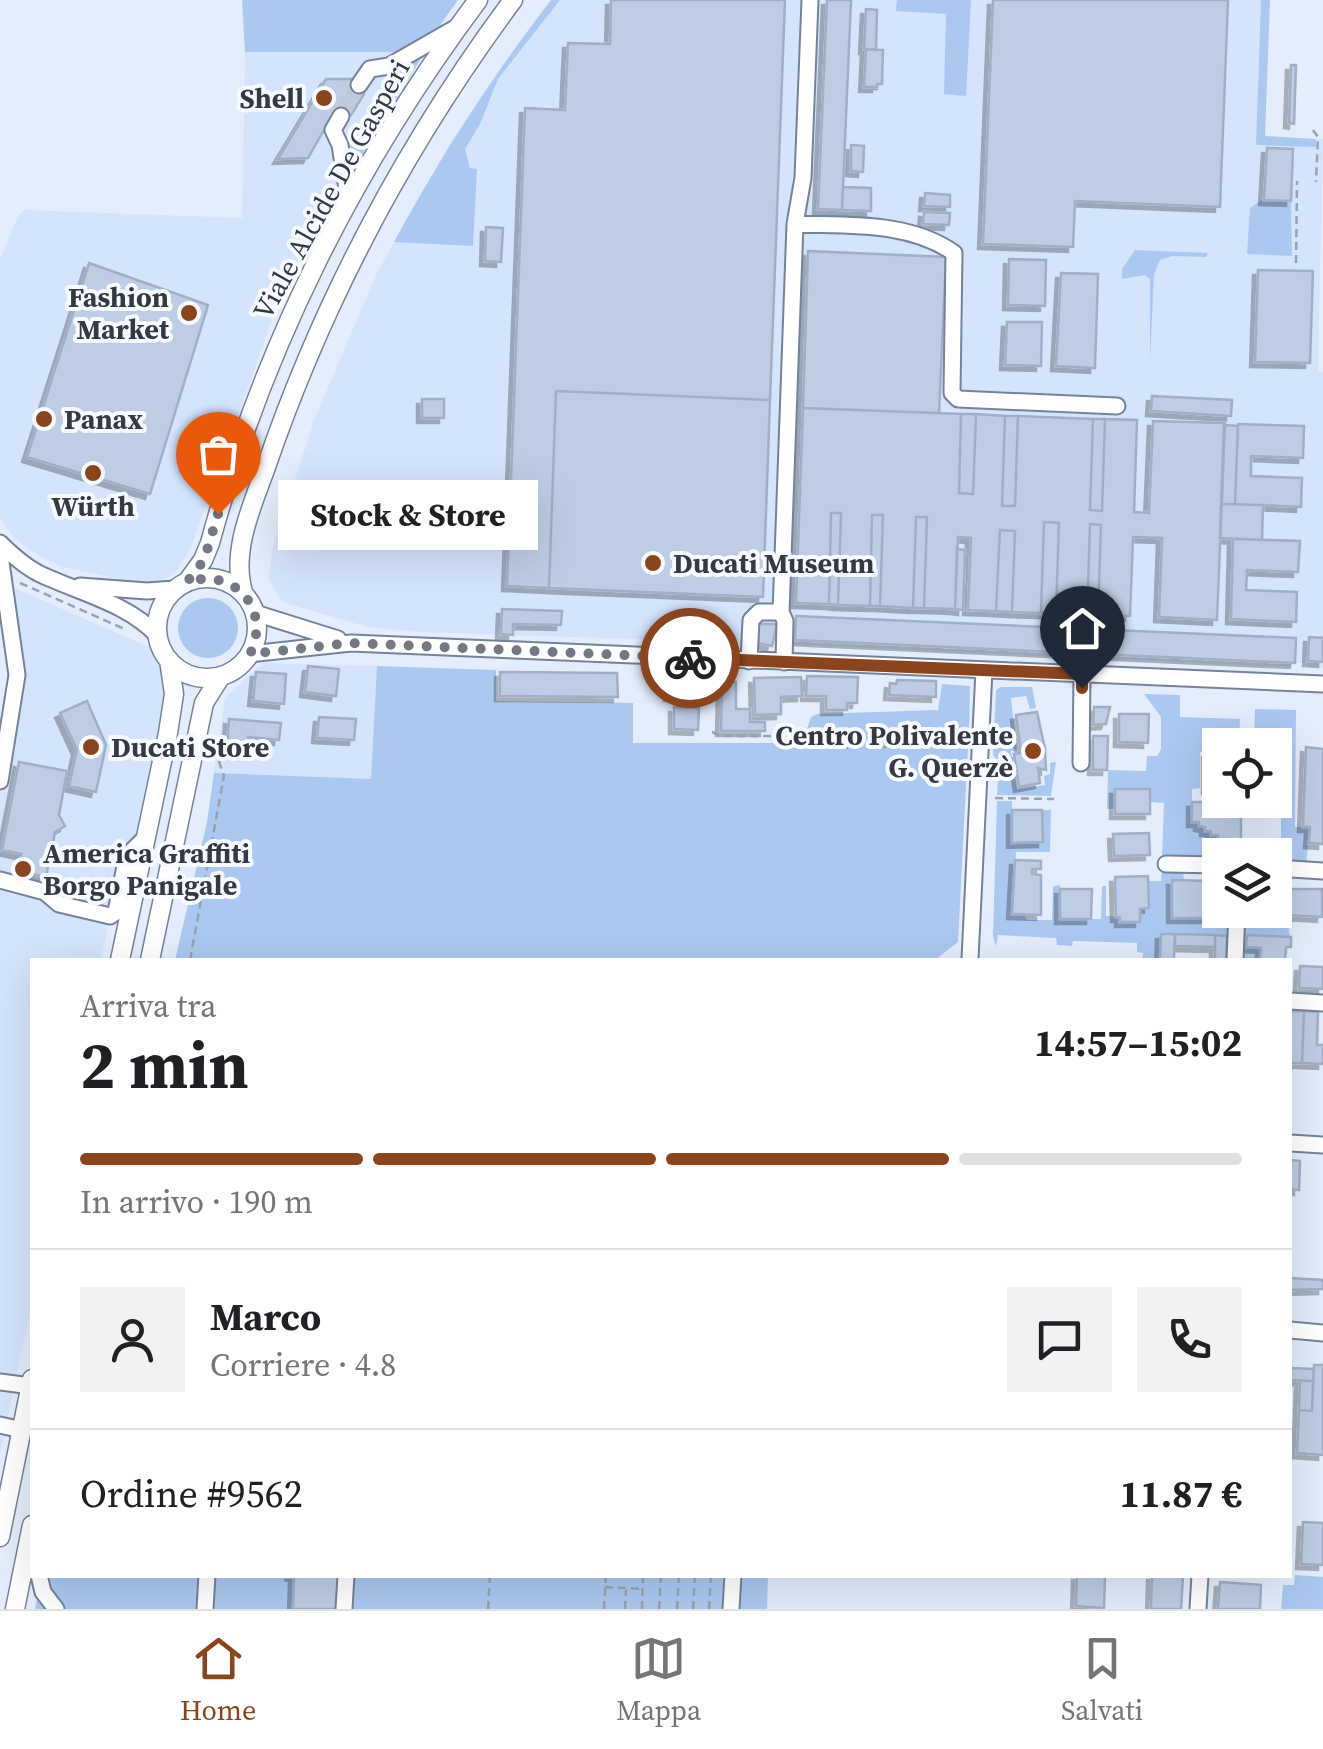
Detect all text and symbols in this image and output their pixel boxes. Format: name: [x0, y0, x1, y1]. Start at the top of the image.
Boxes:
street label: Viale Alcide De Gasperi: [244, 52, 418, 326]
place label: Shell: [239, 79, 304, 117]
marker: Shell: [313, 87, 335, 109]
place label: Fashion Market: [68, 278, 170, 348]
marker: Fashion Market: [178, 302, 200, 324]
place label: Panax: [64, 400, 143, 438]
marker: Panax: [33, 408, 55, 430]
pin: [176, 412, 261, 515]
icon: bag: [191, 427, 246, 482]
marker: Würth: [82, 462, 104, 484]
callout: Stock & Store: [278, 479, 538, 549]
place label: Würth: [51, 487, 135, 525]
text: Stock & Store: [310, 493, 506, 537]
place label: Ducati Museum: [673, 544, 875, 582]
marker: Ducati Museum: [642, 552, 664, 574]
pin: [1040, 586, 1125, 689]
icon: home: [1055, 601, 1110, 656]
courier: [640, 608, 740, 708]
icon: bike: [663, 631, 718, 686]
place label: Centro Polivalente G. Querzè: [775, 716, 1013, 786]
place label: Ducati Store: [111, 728, 269, 766]
map controls: [1202, 728, 1292, 928]
button: locate: [1202, 728, 1292, 818]
marker: Ducati Store: [80, 736, 102, 758]
marker: Centro Polivalente G. Querzè: [1022, 740, 1044, 762]
place label: America Graffiti Borgo Panigale: [43, 834, 250, 904]
button: layers: [1202, 838, 1292, 928]
marker: America Graffiti Borgo Panigale: [12, 858, 34, 880]
text: Arriva tra: [80, 984, 217, 1028]
text: 14:57–15:02: [1034, 1017, 1242, 1069]
text: 2 min: [80, 1021, 249, 1110]
text: In arrivo · 190 m: [80, 1180, 313, 1224]
button: person: [80, 1287, 185, 1392]
button: chat: [1007, 1287, 1112, 1392]
button: phone: [1137, 1287, 1242, 1392]
text: Marco: [210, 1291, 321, 1343]
text: Corriere · 4.8: [210, 1343, 396, 1387]
text: Ordine #9562: [80, 1468, 303, 1520]
text: 11.87 €: [1119, 1468, 1242, 1520]
tab: Home: [180, 1631, 256, 1729]
tab: Mappa: [616, 1631, 701, 1729]
tab: Salvati: [1061, 1631, 1143, 1729]

